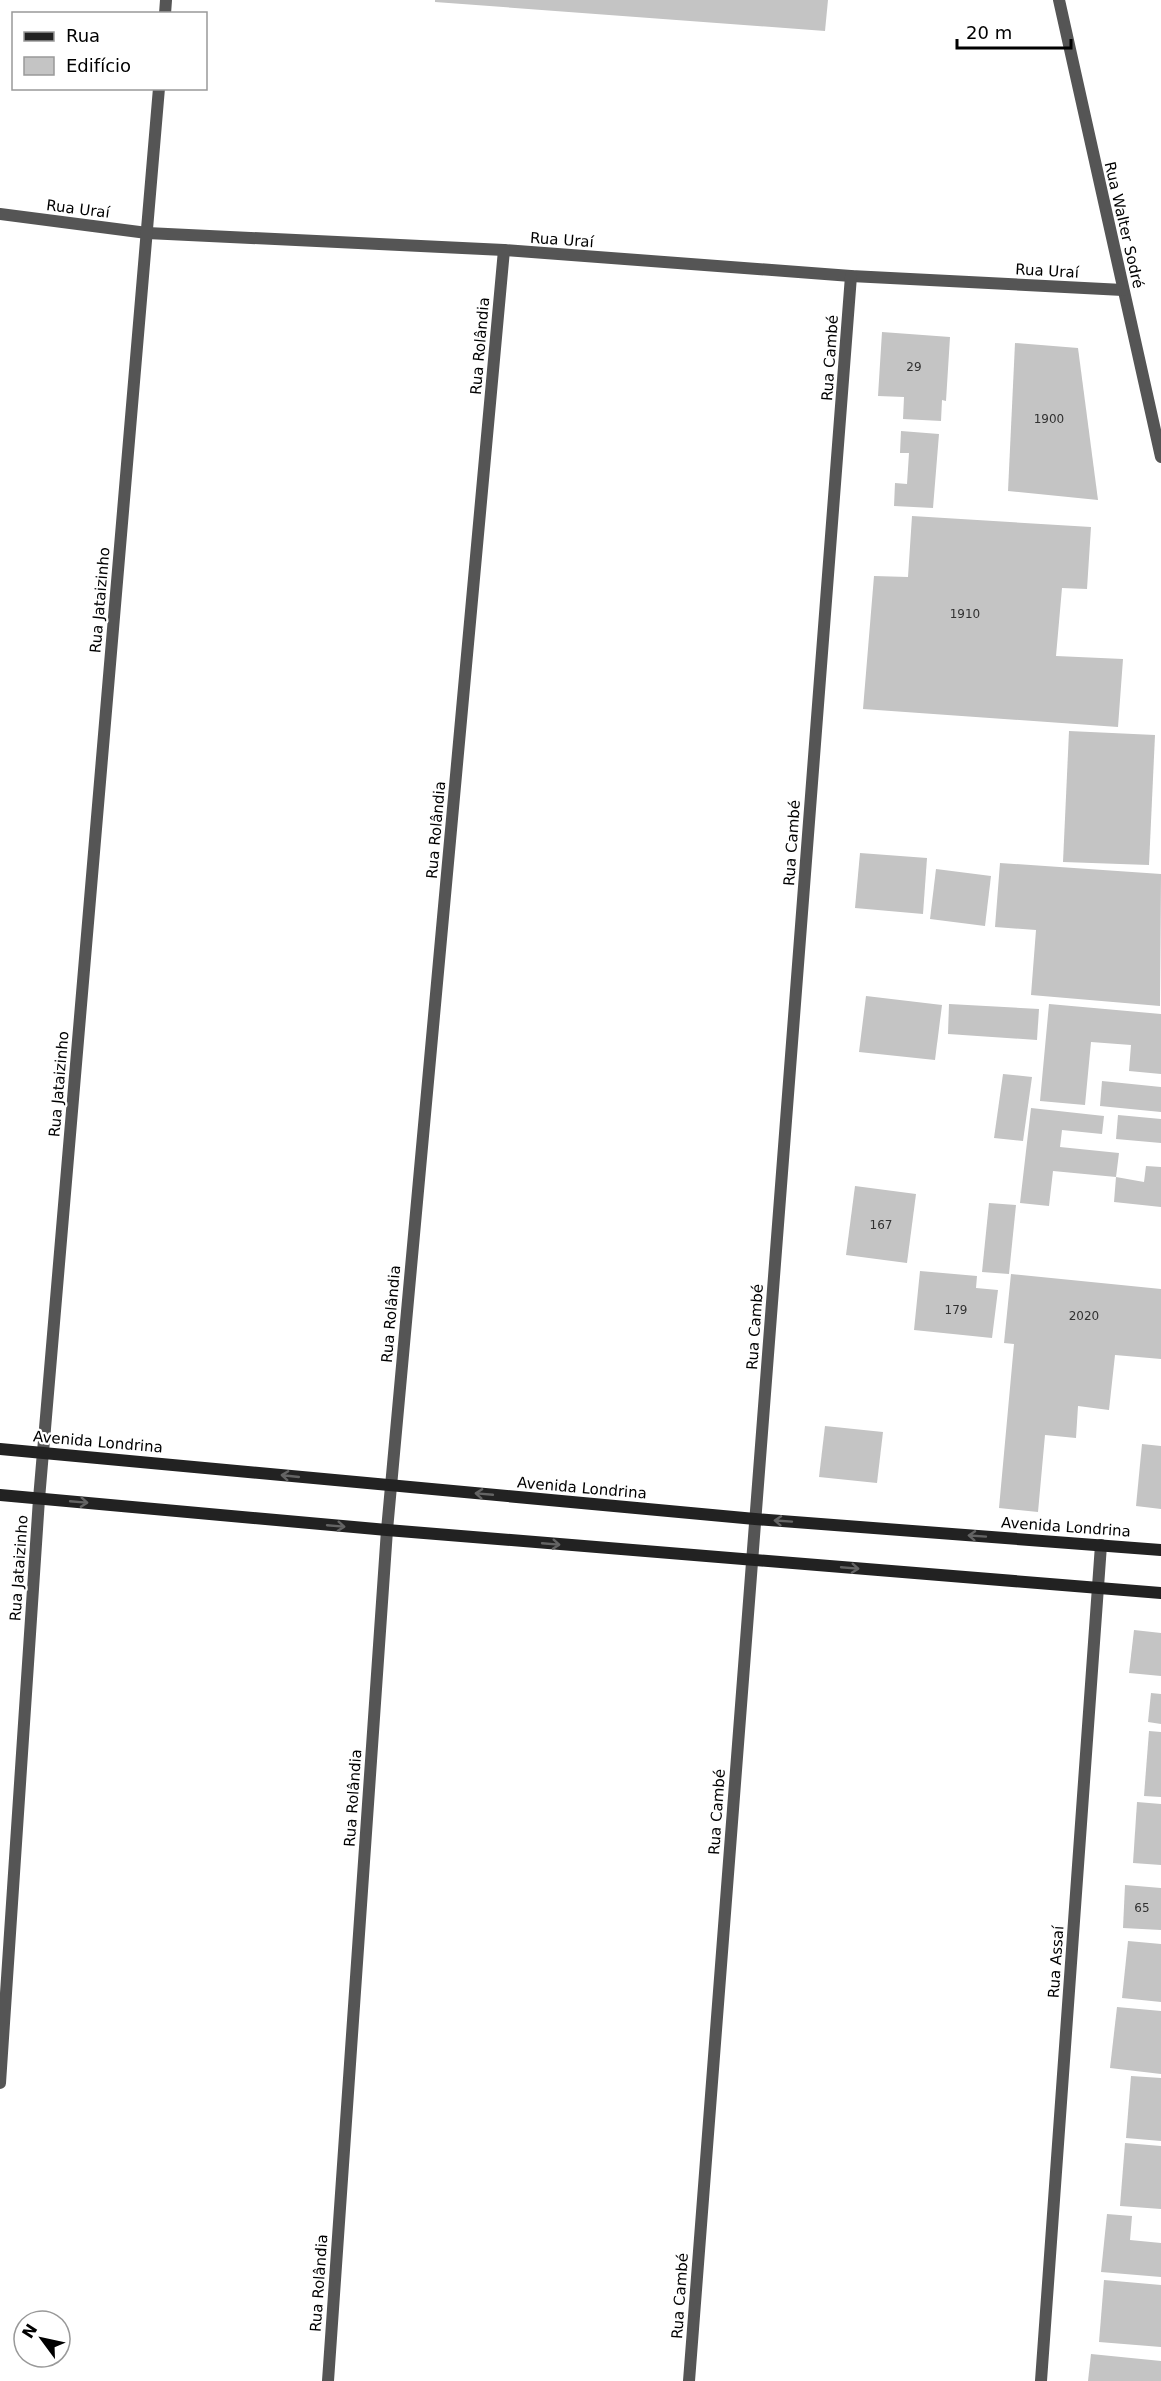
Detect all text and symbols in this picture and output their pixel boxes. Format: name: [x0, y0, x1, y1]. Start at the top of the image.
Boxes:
legend: [12, 12, 207, 90]
scale bar: [957, 12, 1071, 50]
text: 20 m: [966, 22, 1012, 43]
text: Rua: [66, 25, 100, 46]
text: Edifício: [66, 55, 131, 76]
street label: Rua Walter Sodré: [1101, 160, 1147, 290]
street label: Rua Uraí: [45, 196, 112, 222]
street label: Rua Uraí: [530, 229, 595, 251]
street label: Rua Uraí: [1015, 260, 1080, 282]
street label: Rua Rolândia: [467, 296, 493, 396]
street label: Rua Cambé: [818, 314, 842, 402]
house number: 29: [906, 360, 922, 374]
house number: 1900: [1034, 412, 1064, 426]
street label: Rua Jataizinho: [86, 546, 114, 654]
house number: 1910: [950, 607, 980, 621]
street label: Rua Rolândia: [423, 780, 449, 880]
street label: Rua Cambé: [780, 799, 804, 887]
street label: Rua Jataizinho: [45, 1030, 73, 1138]
house number: 167: [870, 1218, 892, 1232]
street label: Rua Rolândia: [378, 1264, 404, 1364]
street label: Rua Cambé: [743, 1283, 767, 1371]
house number: 179: [945, 1303, 967, 1317]
house number: 2020: [1069, 1309, 1099, 1323]
street label: Avenida Londrina: [32, 1427, 164, 1457]
one-way arrow: [280, 1470, 300, 1481]
street label: Avenida Londrina: [516, 1473, 648, 1503]
one-way arrow: [474, 1488, 494, 1499]
one-way arrow: [69, 1497, 89, 1508]
street label: Avenida Londrina: [1001, 1513, 1131, 1541]
street label: Rua Jataizinho: [6, 1514, 32, 1622]
one-way arrow: [773, 1515, 793, 1526]
one-way arrow: [326, 1520, 346, 1531]
one-way arrow: [968, 1530, 987, 1541]
one-way arrow: [541, 1539, 561, 1550]
one-way arrow: [840, 1563, 860, 1574]
street label: Rua Rolândia: [341, 1749, 365, 1847]
street label: Rua Cambé: [705, 1768, 729, 1856]
house number: 65: [1134, 1901, 1150, 1915]
street label: Rua Assaí: [1044, 1924, 1068, 1999]
street label: Rua Rolândia: [307, 2234, 331, 2332]
street label: Rua Cambé: [668, 2252, 692, 2340]
north arrow: [12, 2309, 72, 2369]
text: N: [18, 2320, 41, 2342]

